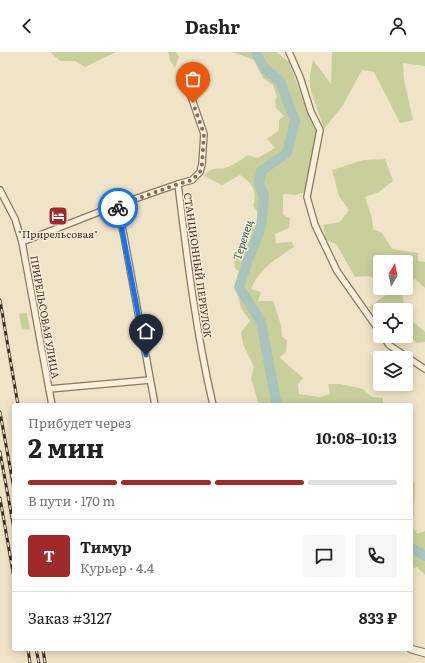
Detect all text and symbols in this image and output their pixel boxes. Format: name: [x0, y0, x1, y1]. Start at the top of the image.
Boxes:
text: Dashr: [185, 13, 240, 40]
icon: back: [16, 15, 38, 37]
icon: person: [387, 15, 409, 37]
pin: [176, 62, 210, 103]
icon: bag: [182, 68, 204, 90]
courier: [98, 188, 138, 228]
street label: СТАНЦИОННЫЙ ПЕРЕУЛОК: [181, 192, 216, 339]
icon: bike: [107, 197, 129, 219]
hotel icon: "Прирельсовая": [47, 205, 69, 227]
water label: Терепец: [228, 217, 256, 262]
place label: "Прирельсовая": [18, 226, 98, 241]
street label: ПРИРЕЛЬСОВАЯ УЛИЦА: [27, 254, 64, 380]
north arrow: [373, 255, 413, 295]
map controls: [373, 255, 413, 391]
button: locate: [373, 303, 413, 343]
pin: [129, 314, 163, 355]
icon: home: [135, 320, 157, 342]
button: layers: [373, 351, 413, 391]
text: Прибудет через: [28, 413, 131, 432]
text: 10:08–10:13: [316, 426, 397, 449]
text: 2 мин: [28, 427, 104, 466]
text: В пути · 170 m: [28, 491, 115, 510]
text: Тимур: [80, 535, 132, 558]
button: chat: [303, 535, 345, 577]
button: phone: [355, 535, 397, 577]
text: Т: [43, 544, 55, 567]
text: Курьер · 4.4: [80, 558, 154, 577]
text: Заказ #3127: [28, 606, 112, 629]
text: 833 ₽: [359, 606, 397, 629]

